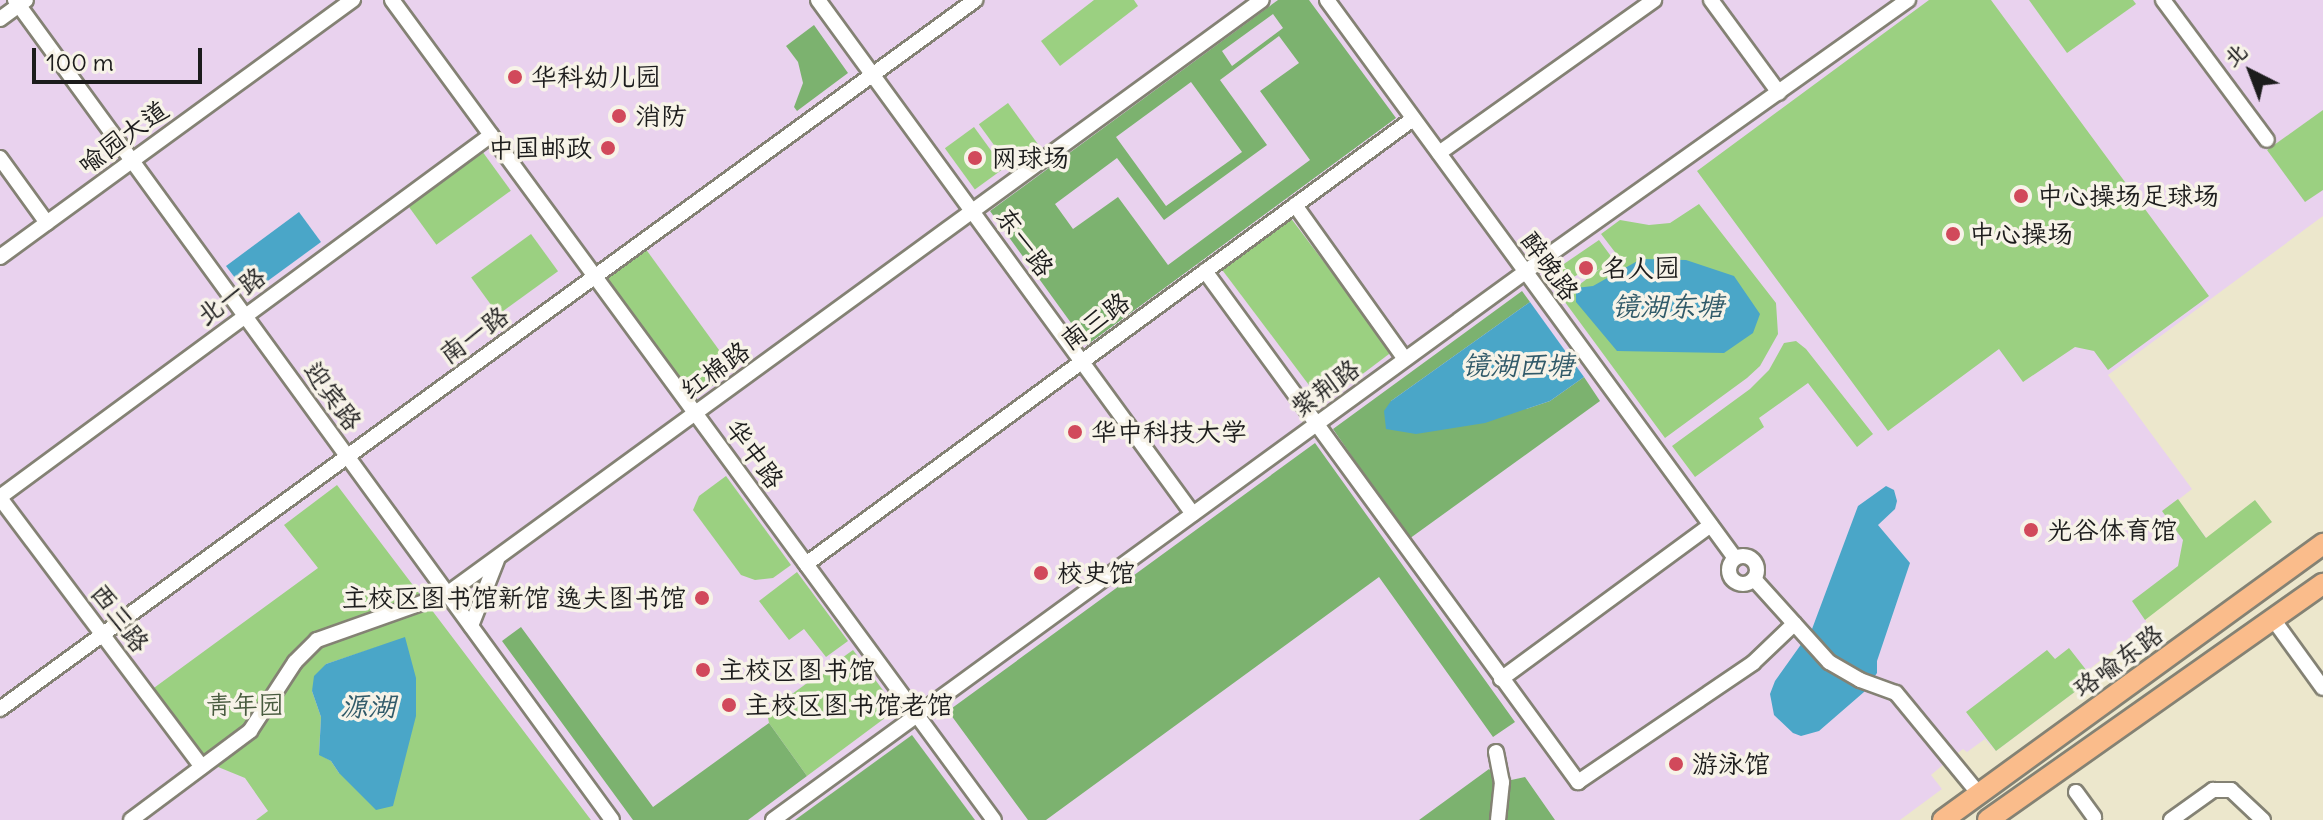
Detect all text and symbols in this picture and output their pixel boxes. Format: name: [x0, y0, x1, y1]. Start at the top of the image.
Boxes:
scale bar: [36, 32, 206, 82]
north arrow: [2211, 32, 2291, 112]
text: 北: [2217, 36, 2252, 72]
text: 100 m: [46, 47, 114, 77]
place label: 华科幼儿园: [531, 61, 661, 93]
marker: 华科幼儿园: [506, 68, 524, 86]
street label: 喻园大道: [72, 94, 174, 180]
place label: 消防: [635, 100, 687, 132]
marker: 消防: [610, 107, 628, 125]
place label: 中国邮政: [488, 132, 592, 164]
marker: 中国邮政: [599, 139, 617, 157]
place label: 网球场: [991, 142, 1069, 174]
marker: 网球场: [966, 149, 984, 167]
place label: 中心操场足球场: [2037, 180, 2219, 212]
marker: 中心操场足球场: [2012, 187, 2030, 205]
street label: 东一路: [989, 201, 1061, 283]
place label: 中心操场: [1969, 218, 2073, 250]
street label: 醉晚路: [1514, 225, 1586, 307]
marker: 中心操场: [1944, 225, 1962, 243]
place label: 名人园: [1602, 252, 1680, 284]
marker: 名人园: [1577, 259, 1595, 277]
street label: 北一路: [190, 260, 272, 332]
street label: 南三路: [1054, 285, 1136, 357]
water label: 镜湖东塘: [1612, 289, 1724, 323]
street label: 南一路: [433, 299, 515, 371]
street label: 红棉路: [674, 334, 756, 406]
water label: 镜湖西塘: [1462, 348, 1574, 382]
street label: 紫荆路: [1284, 352, 1366, 424]
street label: 迎宾路: [297, 355, 369, 437]
street label: 华中路: [719, 413, 791, 495]
place label: 华中科技大学: [1091, 416, 1247, 448]
marker: 华中科技大学: [1066, 423, 1084, 441]
place label: 光谷体育馆: [2047, 514, 2177, 546]
marker: 光谷体育馆: [2022, 521, 2040, 539]
place label: 校史馆: [1057, 557, 1135, 589]
marker: 校史馆: [1032, 564, 1050, 582]
street label: 西三路: [84, 577, 156, 659]
place label: 主校区图书馆新馆 逸夫图书馆: [342, 582, 686, 614]
marker: 主校区图书馆新馆 逸夫图书馆: [693, 589, 711, 607]
street label: 珞喻东路: [2067, 618, 2169, 704]
place label: 主校区图书馆: [719, 654, 875, 686]
marker: 主校区图书馆: [694, 661, 712, 679]
park label: 青年园: [206, 689, 284, 721]
water label: 源湖: [340, 689, 396, 723]
place label: 主校区图书馆老馆: [745, 689, 953, 721]
marker: 主校区图书馆老馆: [720, 696, 738, 714]
place label: 游泳馆: [1692, 748, 1770, 780]
marker: 游泳馆: [1667, 755, 1685, 773]

